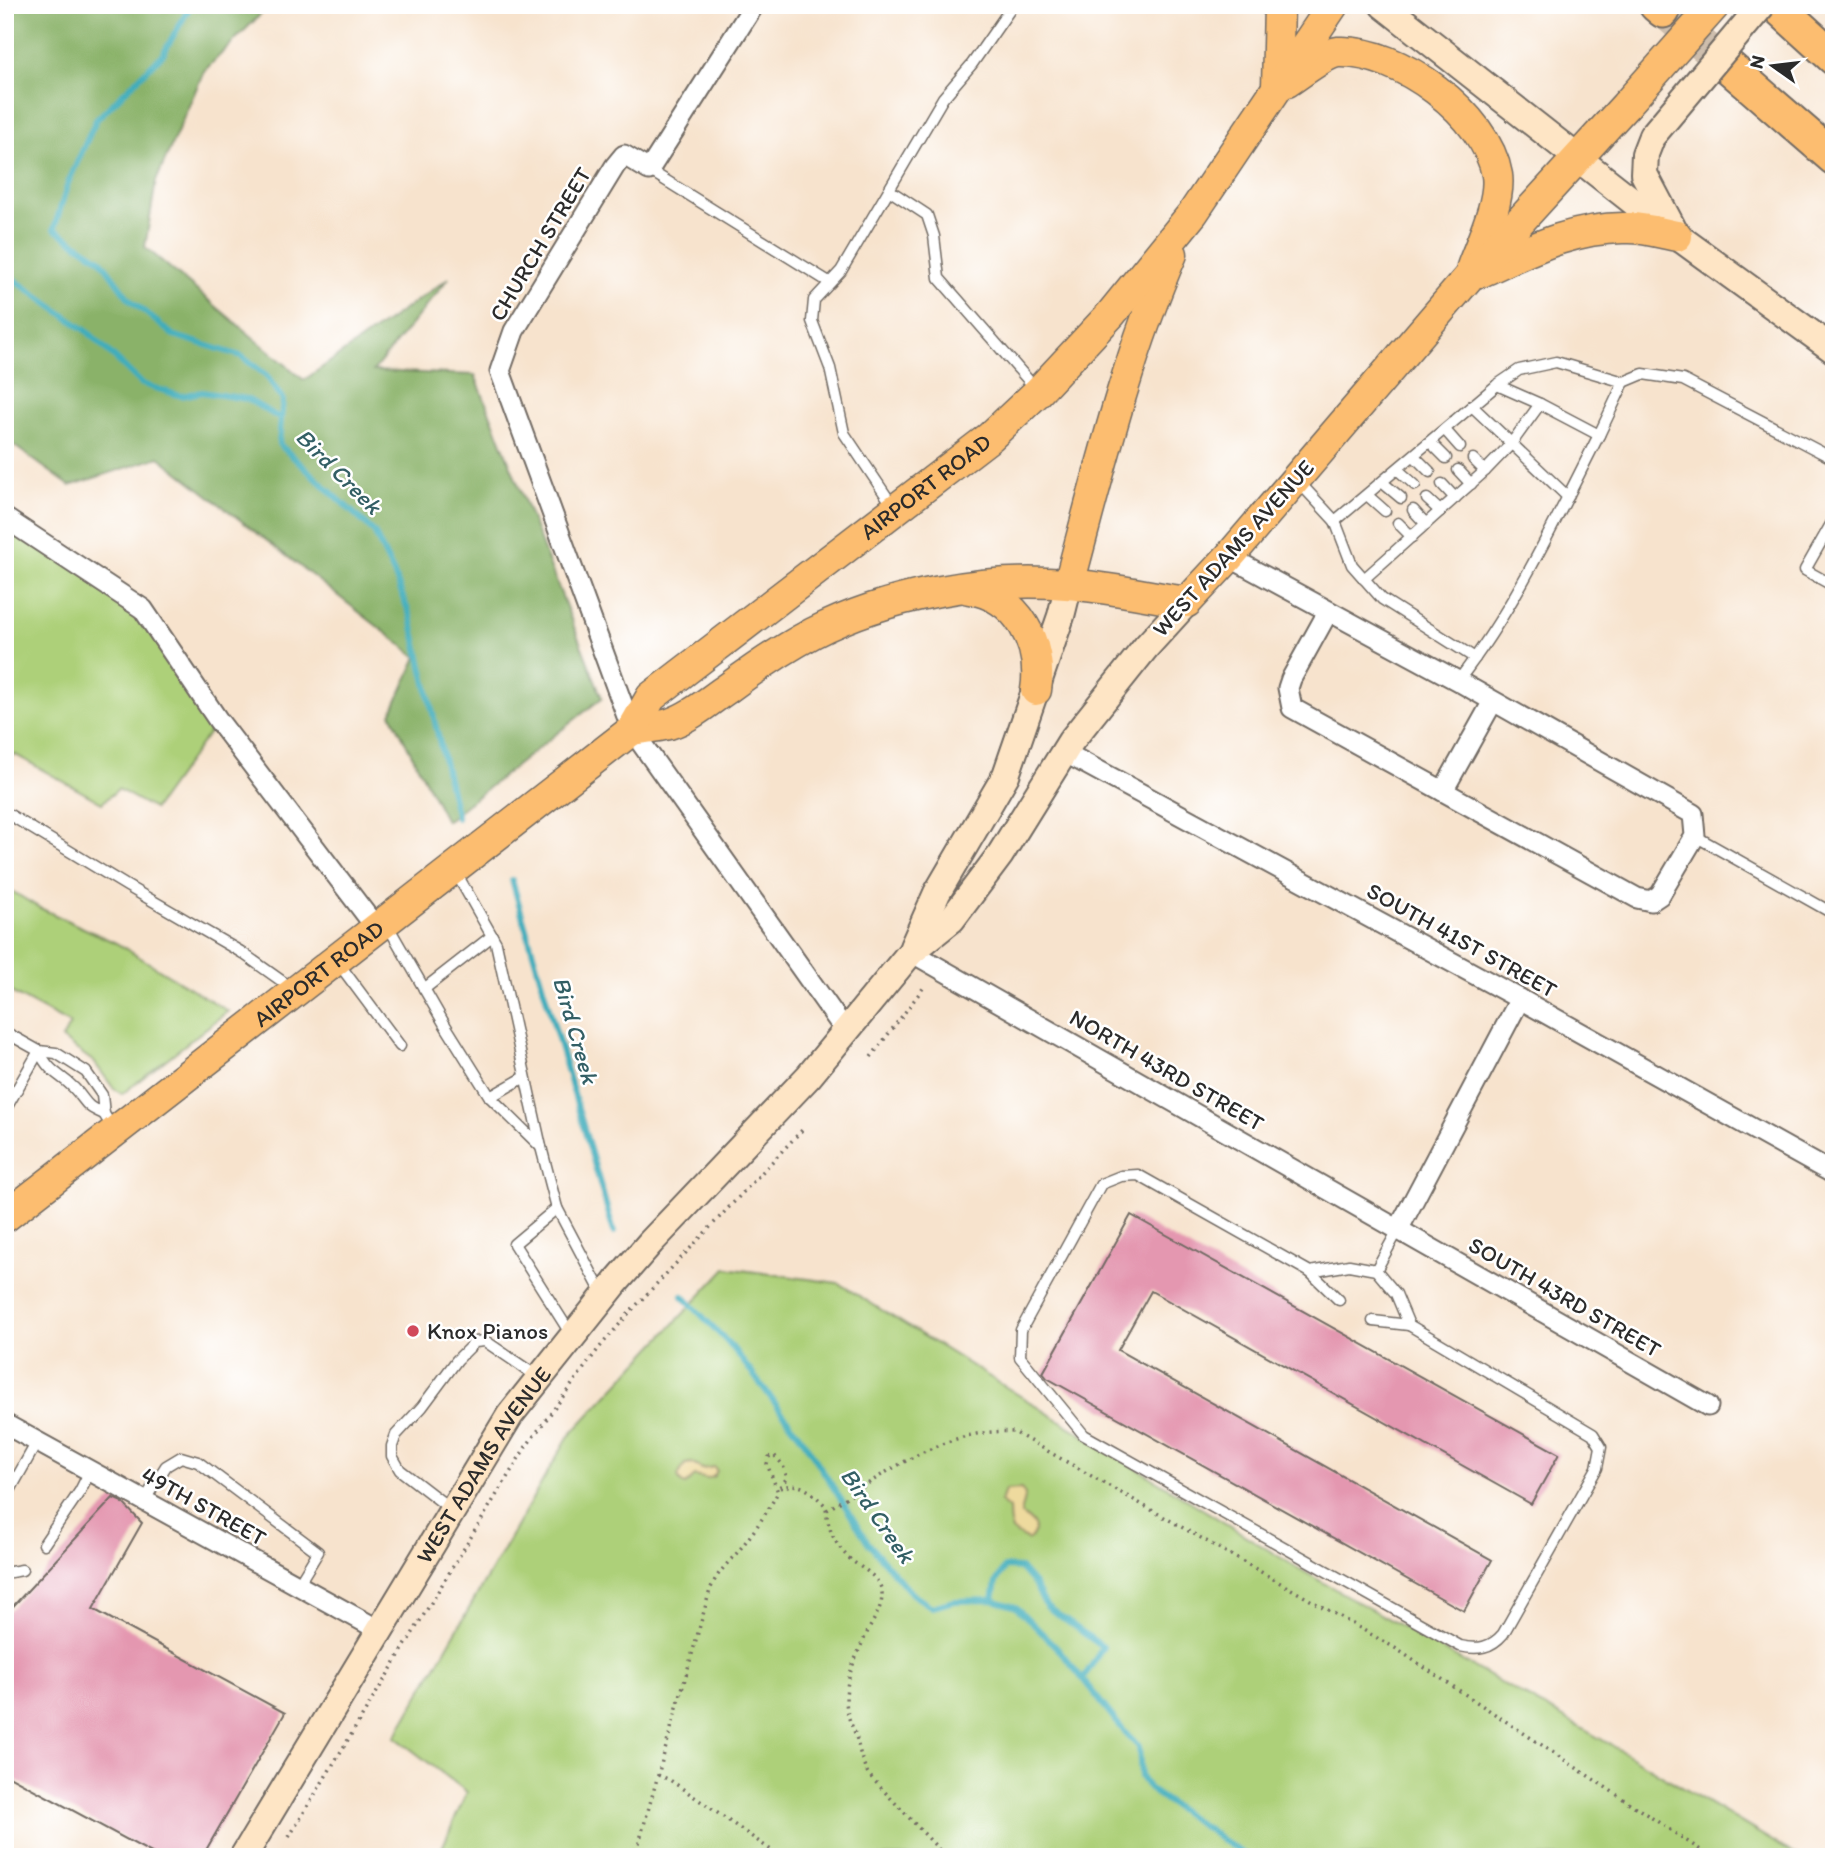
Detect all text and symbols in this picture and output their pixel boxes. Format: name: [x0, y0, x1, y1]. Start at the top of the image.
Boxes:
north arrow: [1738, 32, 1808, 102]
text: N: [1744, 53, 1770, 71]
street label: CHURCH STREET: [483, 162, 597, 326]
water label: Bird Creek: [290, 422, 389, 521]
street label: AIRPORT ROAD: [855, 427, 997, 545]
street label: WEST ADAMS AVENUE: [1146, 454, 1320, 642]
street label: SOUTH 41ST STREET: [1362, 876, 1562, 1004]
street label: AIRPORT ROAD: [248, 914, 389, 1033]
water label: Bird Creek: [547, 973, 606, 1088]
street label: NORTH 43RD STREET: [1065, 1003, 1269, 1137]
street label: SOUTH 43RD STREET: [1464, 1231, 1666, 1364]
place label: Knox Pianos: [427, 1317, 548, 1345]
marker: Knox Pianos: [405, 1323, 421, 1339]
street label: WEST ADAMS AVENUE: [410, 1361, 557, 1568]
street label: 49TH STREET: [137, 1460, 271, 1552]
water label: Bird Creek: [835, 1462, 922, 1570]

